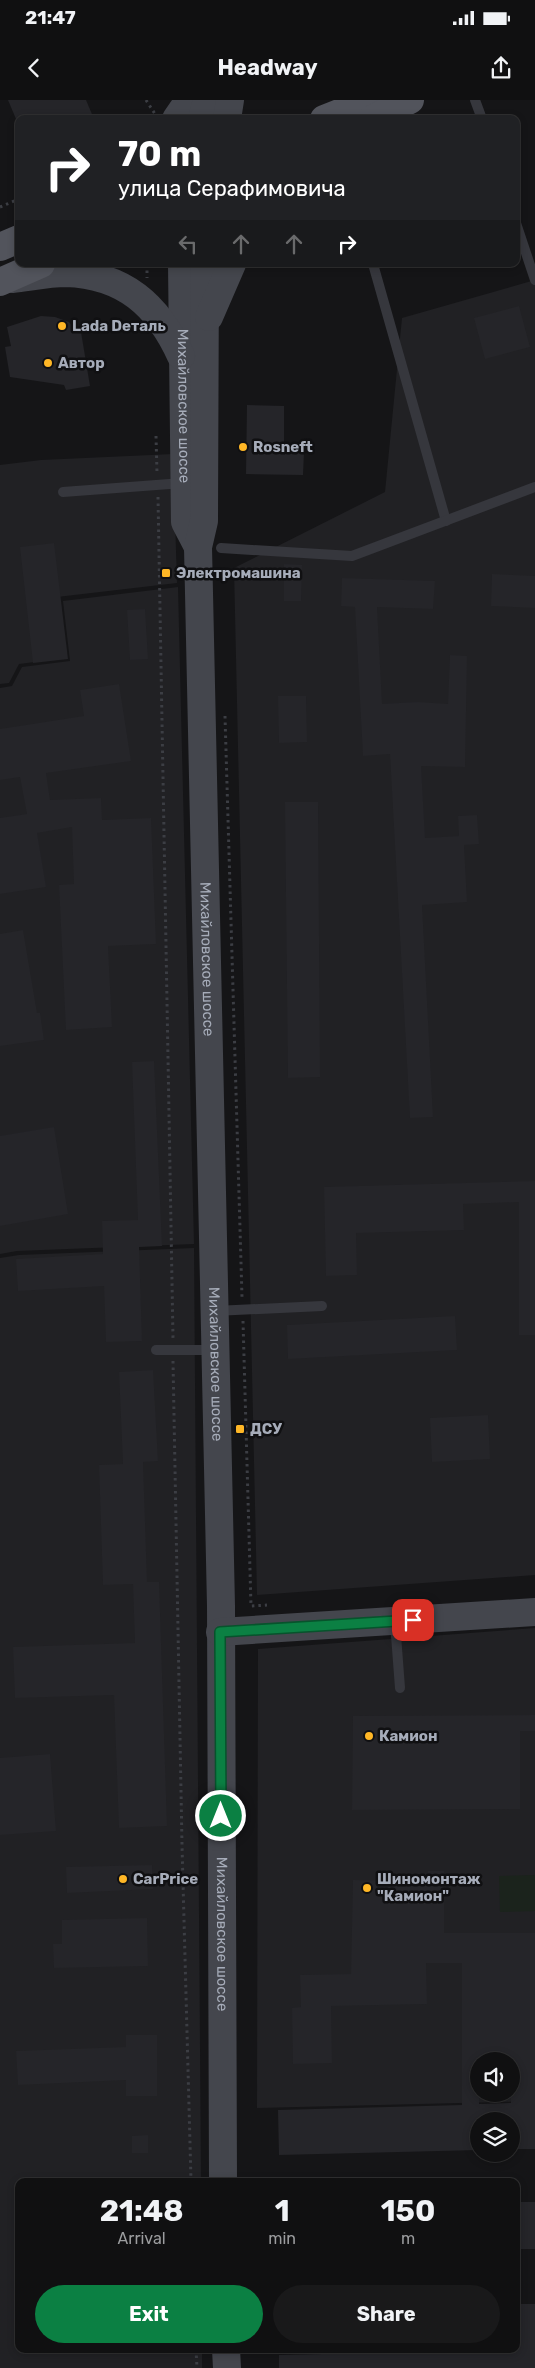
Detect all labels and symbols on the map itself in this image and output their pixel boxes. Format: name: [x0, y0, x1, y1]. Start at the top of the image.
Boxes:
place label: Lada Dеталь: [72, 317, 166, 335]
marker: Lada Dеталь: [56, 320, 68, 332]
street label: Михайловское шоссе: [174, 329, 194, 483]
place label: Автор: [58, 354, 105, 372]
marker: Автор: [42, 357, 54, 369]
place label: Rosneft: [253, 438, 313, 456]
marker: Rosneft: [237, 441, 249, 453]
place label: Электромашина: [176, 564, 301, 582]
marker: Электромашина: [160, 567, 172, 579]
street label: Михайловское шоссе: [196, 882, 218, 1037]
street label: Михайловское шоссе: [205, 1287, 226, 1442]
place label: ДСУ: [250, 1420, 282, 1438]
marker: ДСУ: [234, 1423, 246, 1435]
pin: [392, 1599, 434, 1641]
place label: Камион: [379, 1727, 438, 1745]
marker: Камион: [363, 1730, 375, 1742]
position arrow: [194, 1789, 246, 1841]
street label: Михайловское шоссе: [213, 1857, 231, 2011]
place label: CarPrice: [133, 1870, 198, 1888]
place label: Шиномонтаж "Камион": [377, 1870, 481, 1905]
marker: CarPrice: [117, 1873, 129, 1885]
marker: Шиномонтаж "Камион": [361, 1882, 373, 1894]

